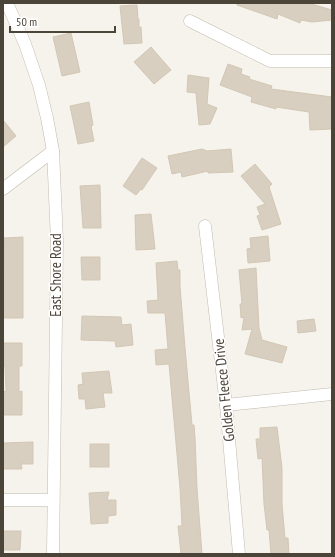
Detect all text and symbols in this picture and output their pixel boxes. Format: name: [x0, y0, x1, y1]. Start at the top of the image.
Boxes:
scale bar: [10, 8, 115, 34]
text: 50 m: [16, 14, 37, 29]
street label: East Shore Road: [46, 233, 65, 317]
street label: Golden Fleece Drive: [209, 338, 238, 442]

